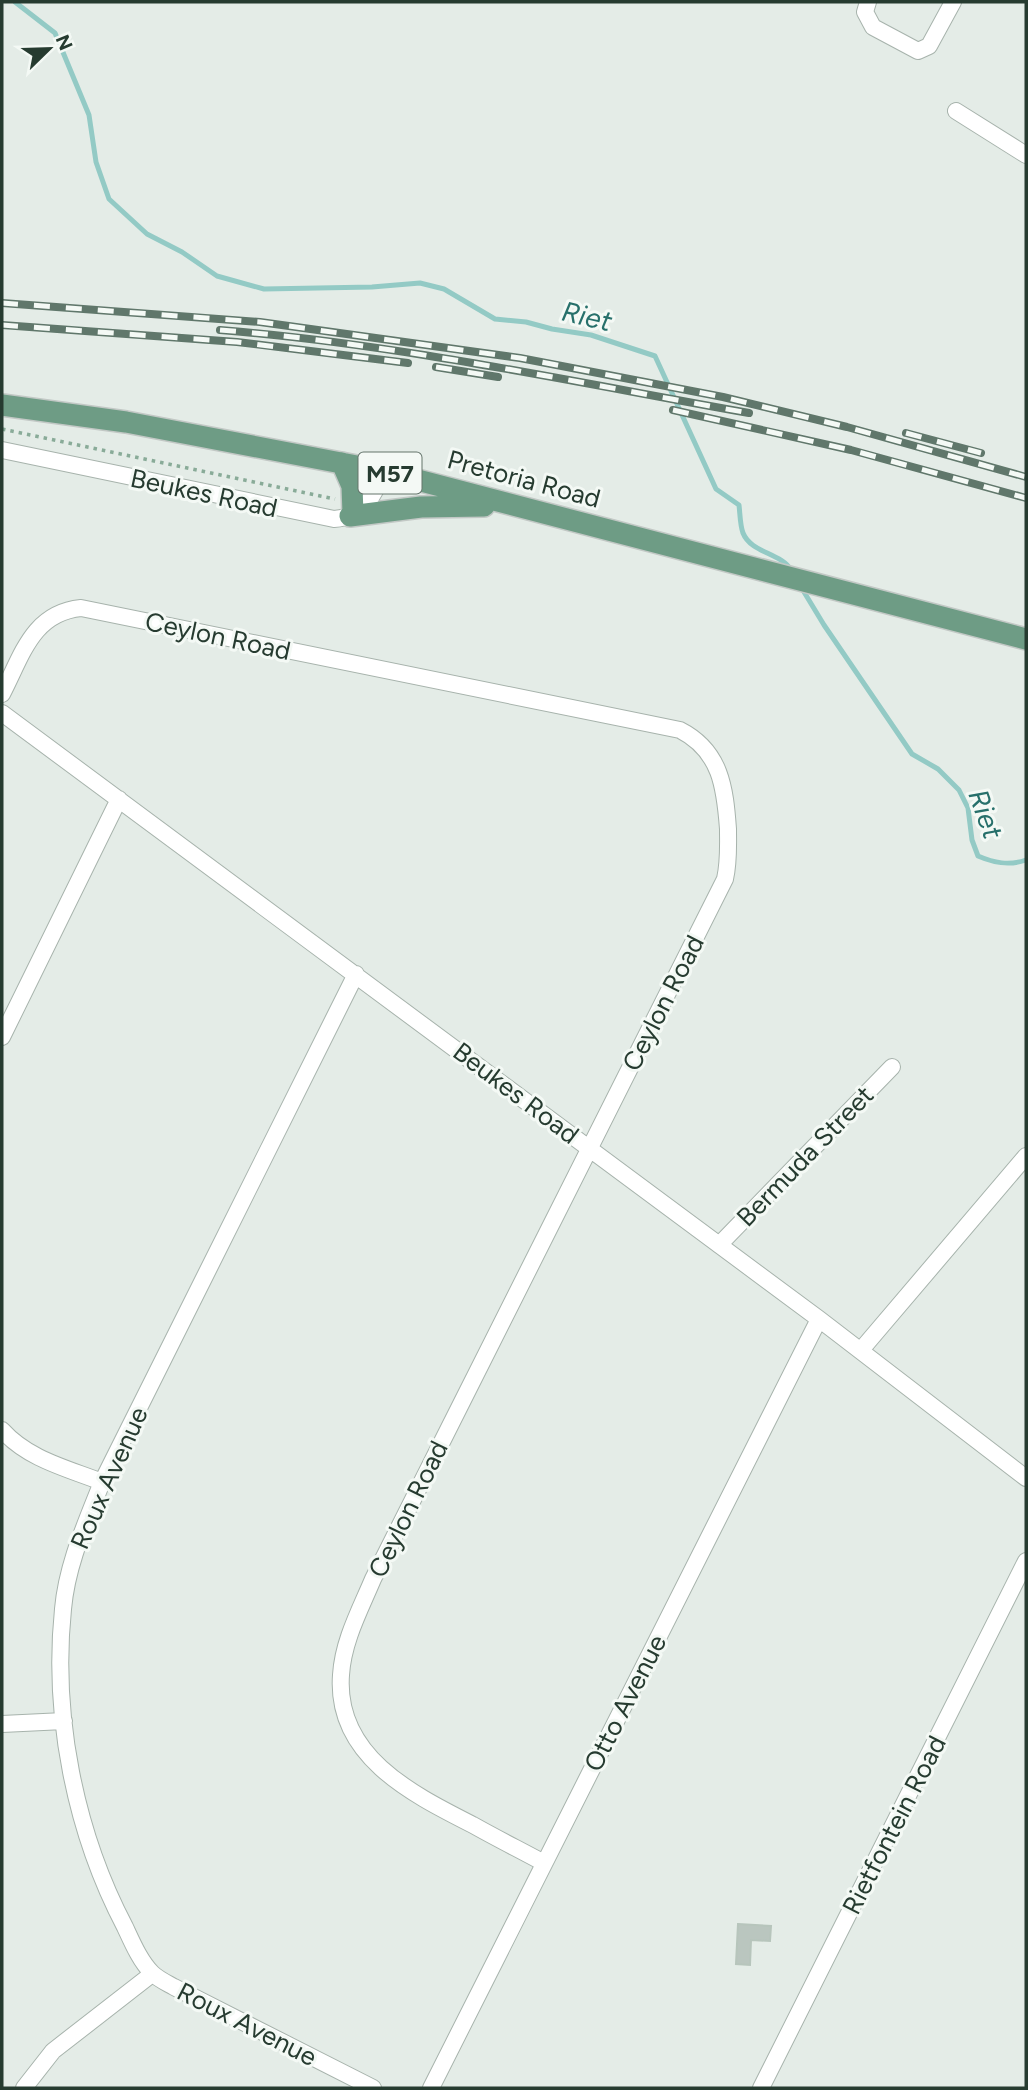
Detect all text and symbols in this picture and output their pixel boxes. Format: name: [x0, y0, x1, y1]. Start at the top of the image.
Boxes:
north arrow: [14, 14, 84, 84]
text: N: [51, 31, 78, 54]
water label: Riet: [559, 294, 615, 338]
street label: Pretoria Road: [444, 443, 604, 515]
road number: M57: [358, 452, 422, 494]
street label: Beukes Road: [128, 462, 280, 524]
street label: Ceylon Road: [142, 605, 294, 667]
water label: Riet: [961, 785, 1011, 844]
street label: Ceylon Road: [615, 930, 711, 1076]
street label: Beukes Road: [447, 1035, 585, 1151]
street label: Bermuda Street: [730, 1079, 880, 1233]
street label: Roux Avenue: [63, 1402, 155, 1554]
street label: Ceylon Road: [361, 1436, 455, 1582]
street label: Otto Avenue: [577, 1629, 673, 1777]
street label: Rietfontein Road: [835, 1730, 953, 1920]
street label: Roux Avenue: [172, 1975, 322, 2073]

